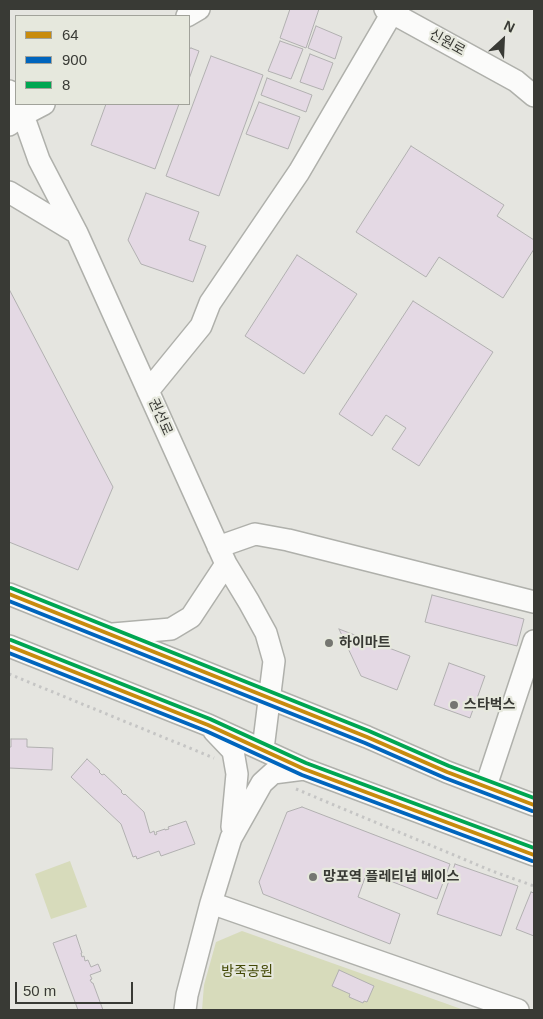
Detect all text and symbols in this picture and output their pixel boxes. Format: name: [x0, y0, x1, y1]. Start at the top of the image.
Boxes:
legend: [15, 15, 190, 105]
north arrow: [478, 15, 528, 65]
text: N: [501, 17, 517, 36]
text: 64: [62, 26, 79, 43]
street label: 신원로: [426, 26, 468, 60]
text: 900: [62, 51, 87, 68]
text: 8: [62, 76, 70, 93]
street label: 권선로: [144, 396, 176, 438]
place label: 하이마트: [339, 635, 391, 651]
marker: 하이마트: [323, 637, 335, 649]
place label: 스타벅스: [464, 697, 516, 713]
marker: 스타벅스: [448, 699, 460, 711]
place label: 망포역 플레티넘 베이스: [323, 869, 460, 885]
marker: 망포역 플레티넘 베이스: [307, 871, 319, 883]
park label: 방죽공원: [221, 964, 273, 980]
scale bar: [18, 972, 135, 1004]
text: 50 m: [23, 982, 56, 999]

